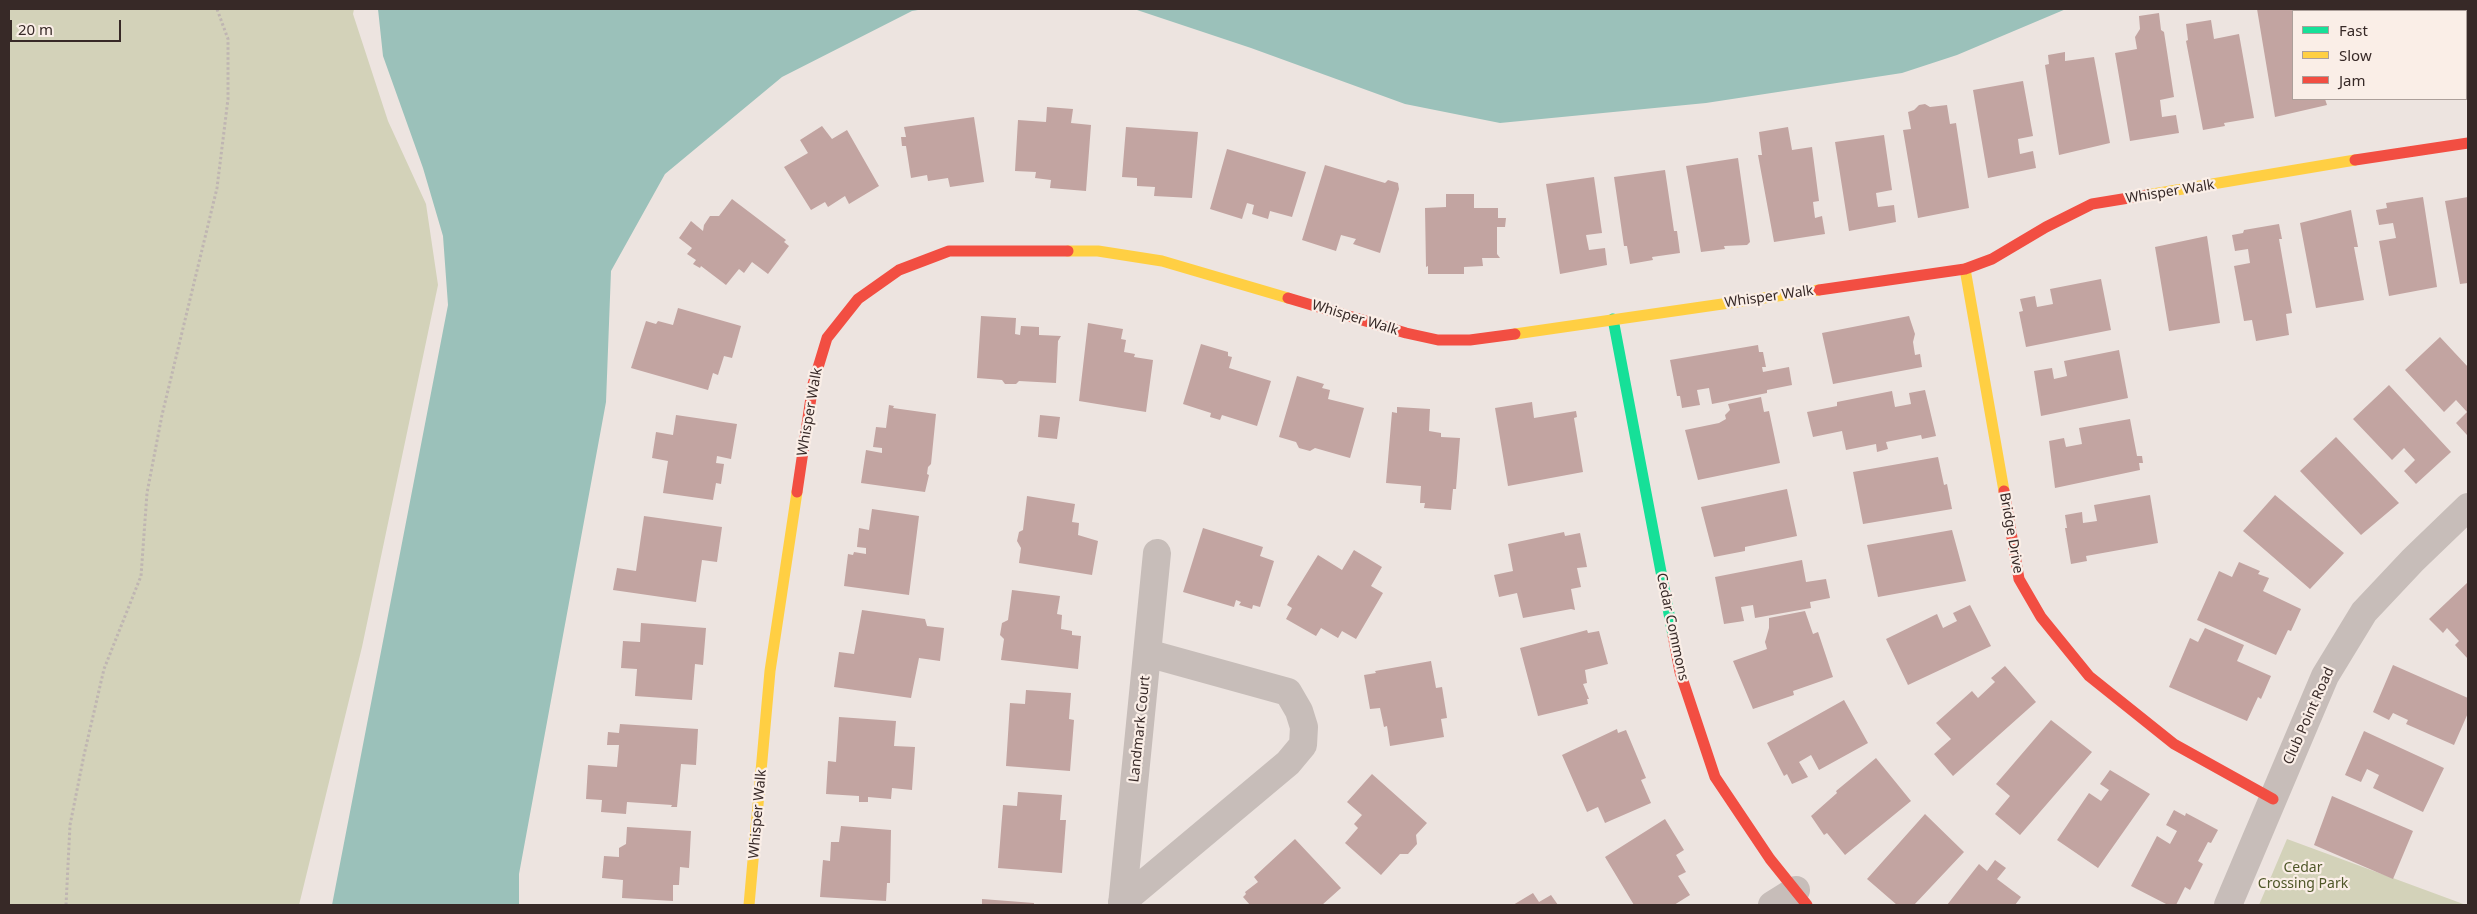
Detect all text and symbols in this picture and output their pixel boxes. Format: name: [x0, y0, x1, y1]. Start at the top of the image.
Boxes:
scale bar: [12, 10, 124, 42]
legend: [2292, 10, 2467, 100]
text: 20 m: [18, 19, 53, 39]
text: Fast: [2339, 20, 2368, 40]
text: Slow: [2339, 45, 2372, 65]
text: Jam: [2339, 70, 2366, 90]
street label: Whisper Walk: [2124, 177, 2216, 207]
street label: Whisper Walk: [1723, 282, 1815, 312]
street label: Whisper Walk: [1310, 297, 1400, 339]
street label: Whisper Walk: [794, 366, 826, 458]
street label: Bridge Drive: [1996, 491, 2026, 575]
street label: Cedar Commons: [1652, 571, 1692, 683]
street label: Club Point Road: [2280, 665, 2338, 767]
street label: Landmark Court: [1126, 675, 1154, 783]
street label: Whisper Walk: [746, 769, 770, 859]
park label: Cedar Crossing Park: [2258, 860, 2348, 892]

